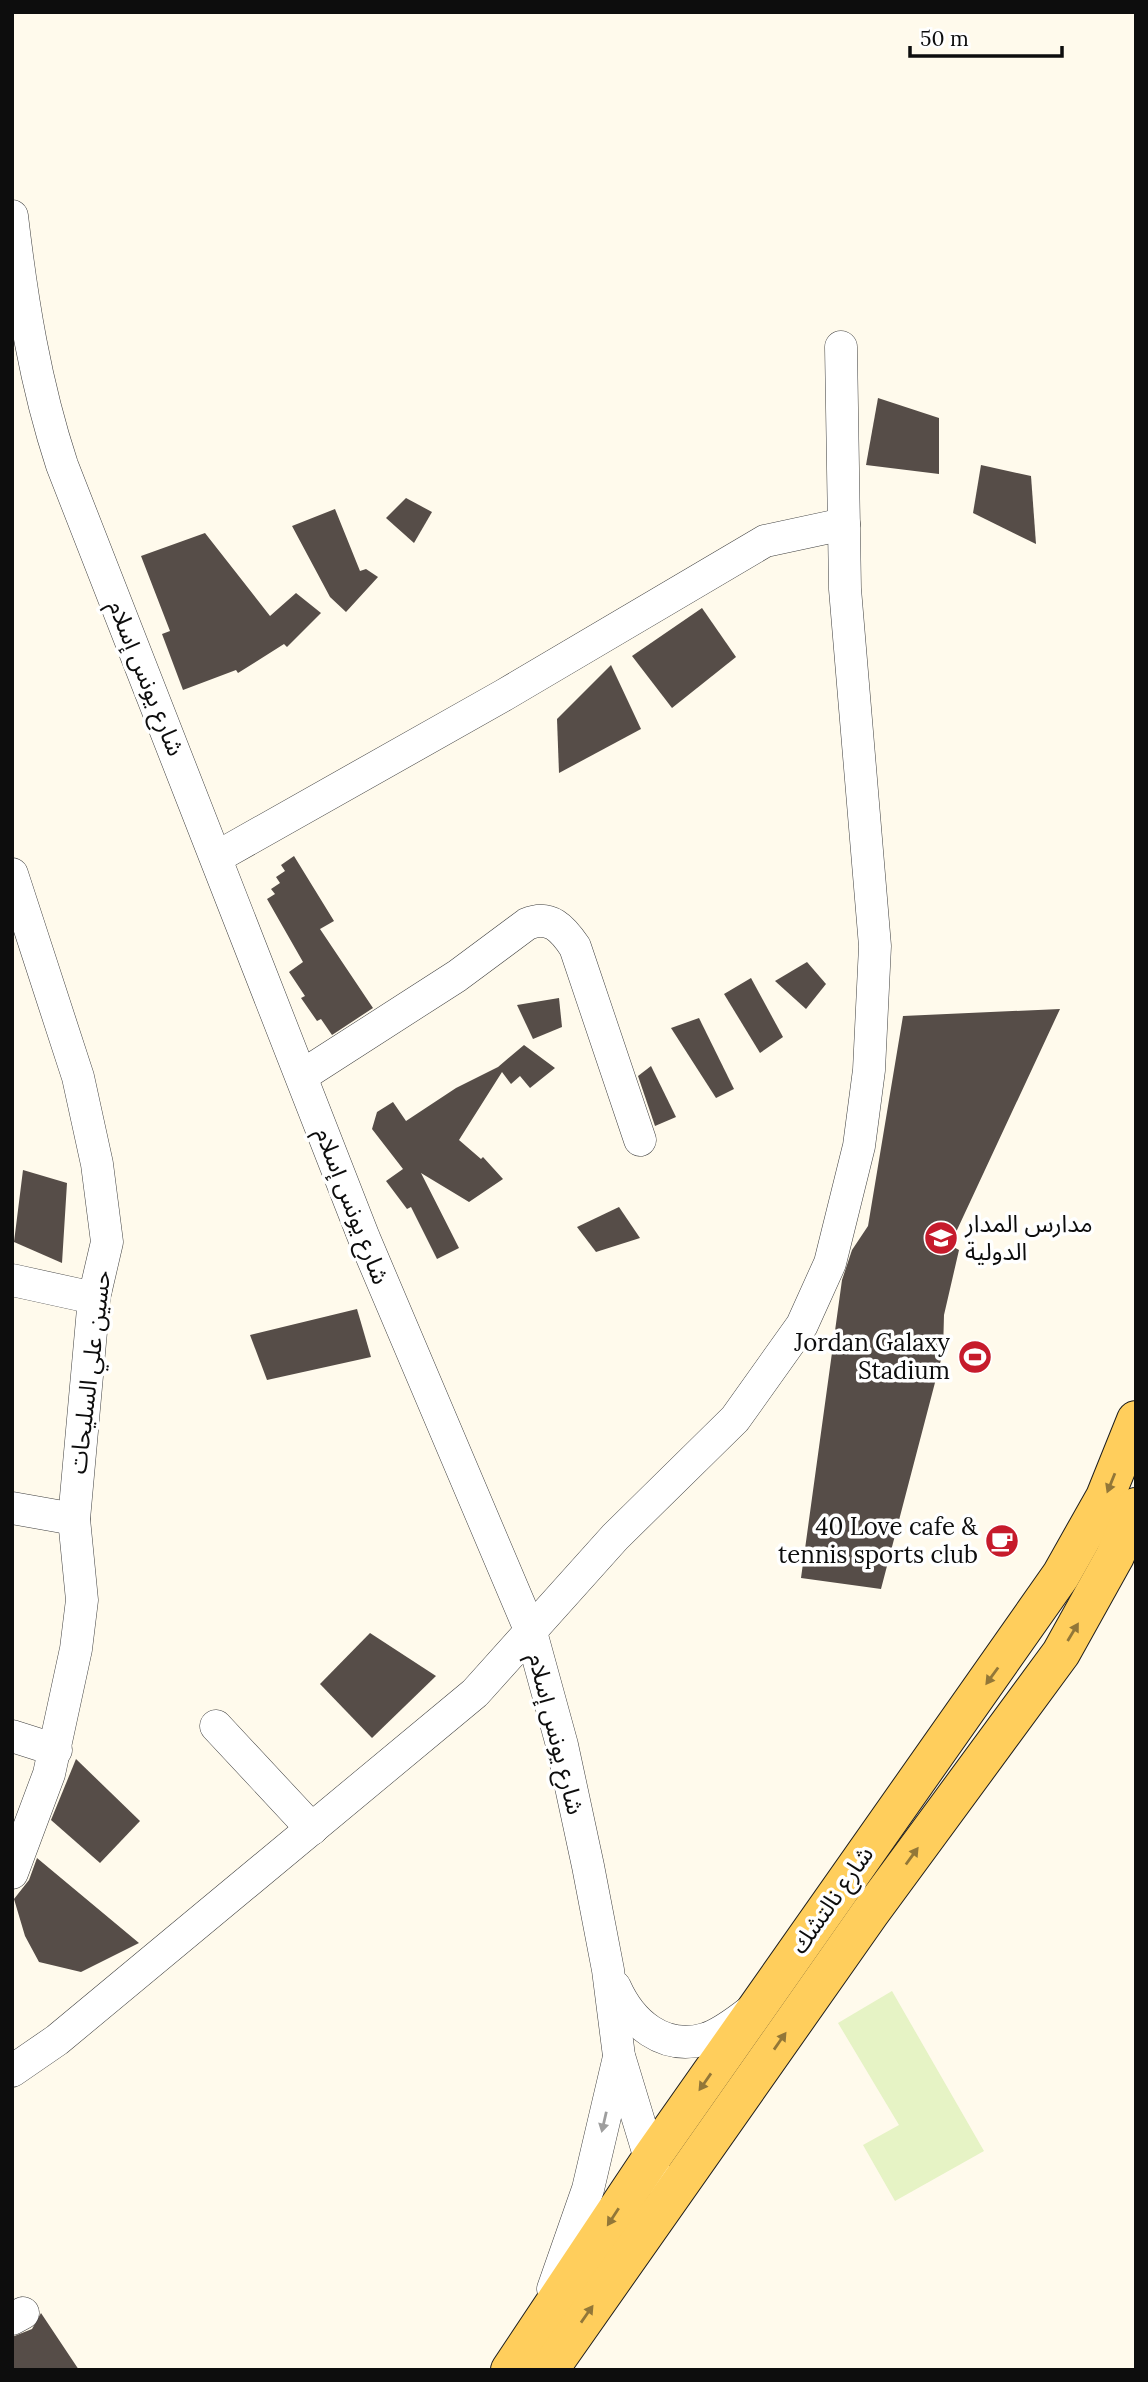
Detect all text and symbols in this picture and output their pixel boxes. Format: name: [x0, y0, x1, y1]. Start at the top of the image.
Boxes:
scale bar: [910, 14, 1062, 58]
text: 50 m: [920, 25, 969, 52]
street label: شارع يونس إسلام: [98, 595, 192, 761]
street label: شارع يونس إسلام: [306, 1123, 397, 1290]
place label: مدارس المدار الدولية: [964, 1208, 1093, 1267]
school or university icon: مدارس المدار الدولية: [922, 1219, 960, 1257]
street label: حسين علي السليحات: [62, 1268, 121, 1476]
place label: Jordan Galaxy Stadium: [793, 1327, 950, 1386]
sports icon: Jordan Galaxy Stadium: [956, 1338, 994, 1376]
one-way arrow: [1105, 1473, 1116, 1494]
place label: 40 Love cafe & tennis sports club: [778, 1511, 978, 1570]
cafe icon: 40 Love cafe & tennis sports club: [983, 1522, 1021, 1560]
one-way arrow: [1067, 1622, 1080, 1641]
street label: شارع يونس إسلام: [519, 1650, 592, 1819]
one-way arrow: [985, 1667, 999, 1686]
street label: شارع نالتشك: [783, 1840, 882, 1961]
one-way arrow: [904, 1847, 918, 1865]
one-way arrow: [772, 2032, 786, 2050]
one-way arrow: [698, 2073, 712, 2091]
one-way arrow: [598, 2111, 609, 2133]
one-way arrow: [606, 2207, 619, 2227]
one-way arrow: [580, 2305, 594, 2323]

